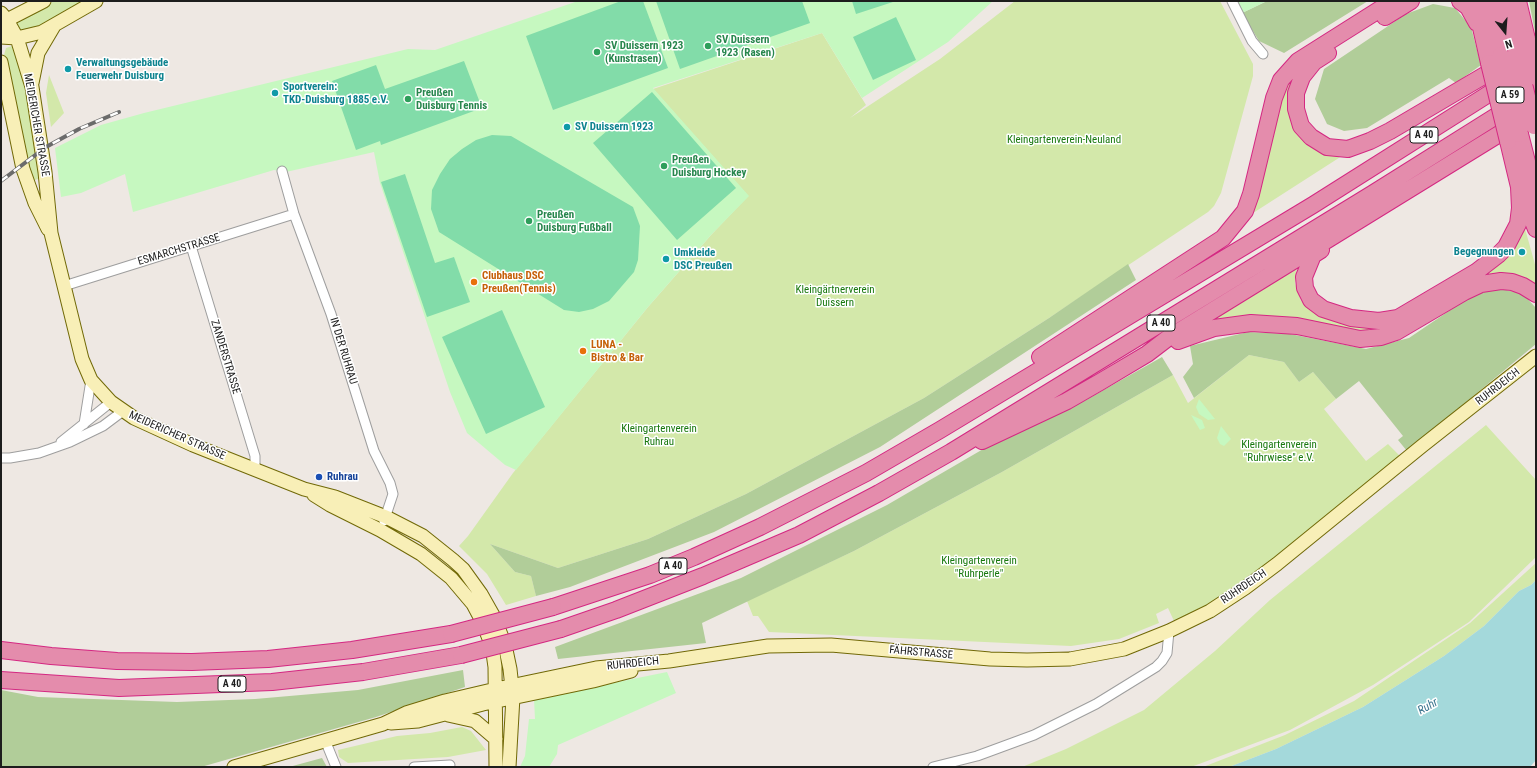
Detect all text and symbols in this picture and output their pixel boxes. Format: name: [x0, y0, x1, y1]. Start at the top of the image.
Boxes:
north arrow: [1485, 12, 1525, 52]
place label: SV Duissern 1923 (Rasen): [716, 33, 775, 59]
text: N: [1504, 37, 1514, 51]
place label: SV Duissern 1923 (Kunstrasen): [605, 39, 683, 65]
marker: SV Duissern 1923 (Rasen): [703, 41, 713, 51]
marker: SV Duissern 1923 (Kunstrasen): [592, 47, 602, 57]
place label: Verwaltungsgebäude Feuerwehr Duisburg: [76, 56, 168, 82]
marker: Verwaltungsgebäude Feuerwehr Duisburg: [63, 64, 73, 74]
street label: MEIDERICHER STRASSE: [20, 73, 52, 177]
place label: Sportverein: TKD-Duisburg 1885 e.V.: [283, 80, 389, 106]
place label: Preußen Duisburg Tennis: [416, 86, 487, 112]
road number: A 59: [1496, 87, 1524, 103]
marker: Sportverein: TKD-Duisburg 1885 e.V.: [270, 88, 280, 98]
marker: Preußen Duisburg Tennis: [403, 94, 413, 104]
place label: SV Duissern 1923: [575, 120, 653, 134]
marker: SV Duissern 1923: [562, 122, 572, 132]
road number: A 40: [1410, 127, 1438, 143]
park label: Kleingartenverein-Neuland: [1007, 133, 1121, 147]
place label: Preußen Duisburg Hockey: [672, 153, 746, 179]
marker: Preußen Duisburg Hockey: [659, 161, 669, 171]
place label: Preußen Duisburg Fußball: [537, 208, 612, 234]
marker: Preußen Duisburg Fußball: [524, 216, 534, 226]
street label: ESMARCHSTRASSE: [136, 231, 222, 269]
place label: Begegnungen: [1454, 245, 1514, 259]
place label: Umkleide DSC Preußen: [674, 246, 732, 272]
marker: Begegnungen: [1517, 247, 1527, 257]
marker: Umkleide DSC Preußen: [661, 254, 671, 264]
place label: Clubhaus DSC Preußen(Tennis): [482, 269, 556, 295]
marker: Clubhaus DSC Preußen(Tennis): [469, 277, 479, 287]
park label: Kleingärtnerverein Duissern: [795, 283, 875, 309]
road number: A 40: [1147, 315, 1175, 331]
street label: IN DER RUHRAU: [327, 316, 359, 386]
street label: ZANDERSTRASSE: [207, 318, 243, 396]
place label: LUNA - Bistro & Bar: [591, 338, 644, 364]
marker: LUNA - Bistro & Bar: [578, 346, 588, 356]
street label: RUHRDEICH: [1473, 366, 1523, 408]
street label: MEIDERICHER STRASSE: [127, 409, 227, 463]
park label: Kleingartenverein Ruhrau: [621, 422, 697, 448]
park label: Kleingartenverein "Ruhrwiese" e.V.: [1241, 438, 1317, 464]
place label: Ruhrau: [327, 470, 358, 484]
marker: Ruhrau: [314, 472, 324, 482]
park label: Kleingartenverein "Ruhrperle": [941, 554, 1017, 580]
road number: A 40: [659, 558, 687, 574]
street label: RUHRDEICH: [1219, 567, 1269, 607]
street label: FÄHRSTRASSE: [889, 644, 953, 662]
street label: RUHRDEICH: [606, 655, 660, 673]
road number: A 40: [218, 676, 246, 692]
water label: Ruhr: [1415, 696, 1441, 718]

